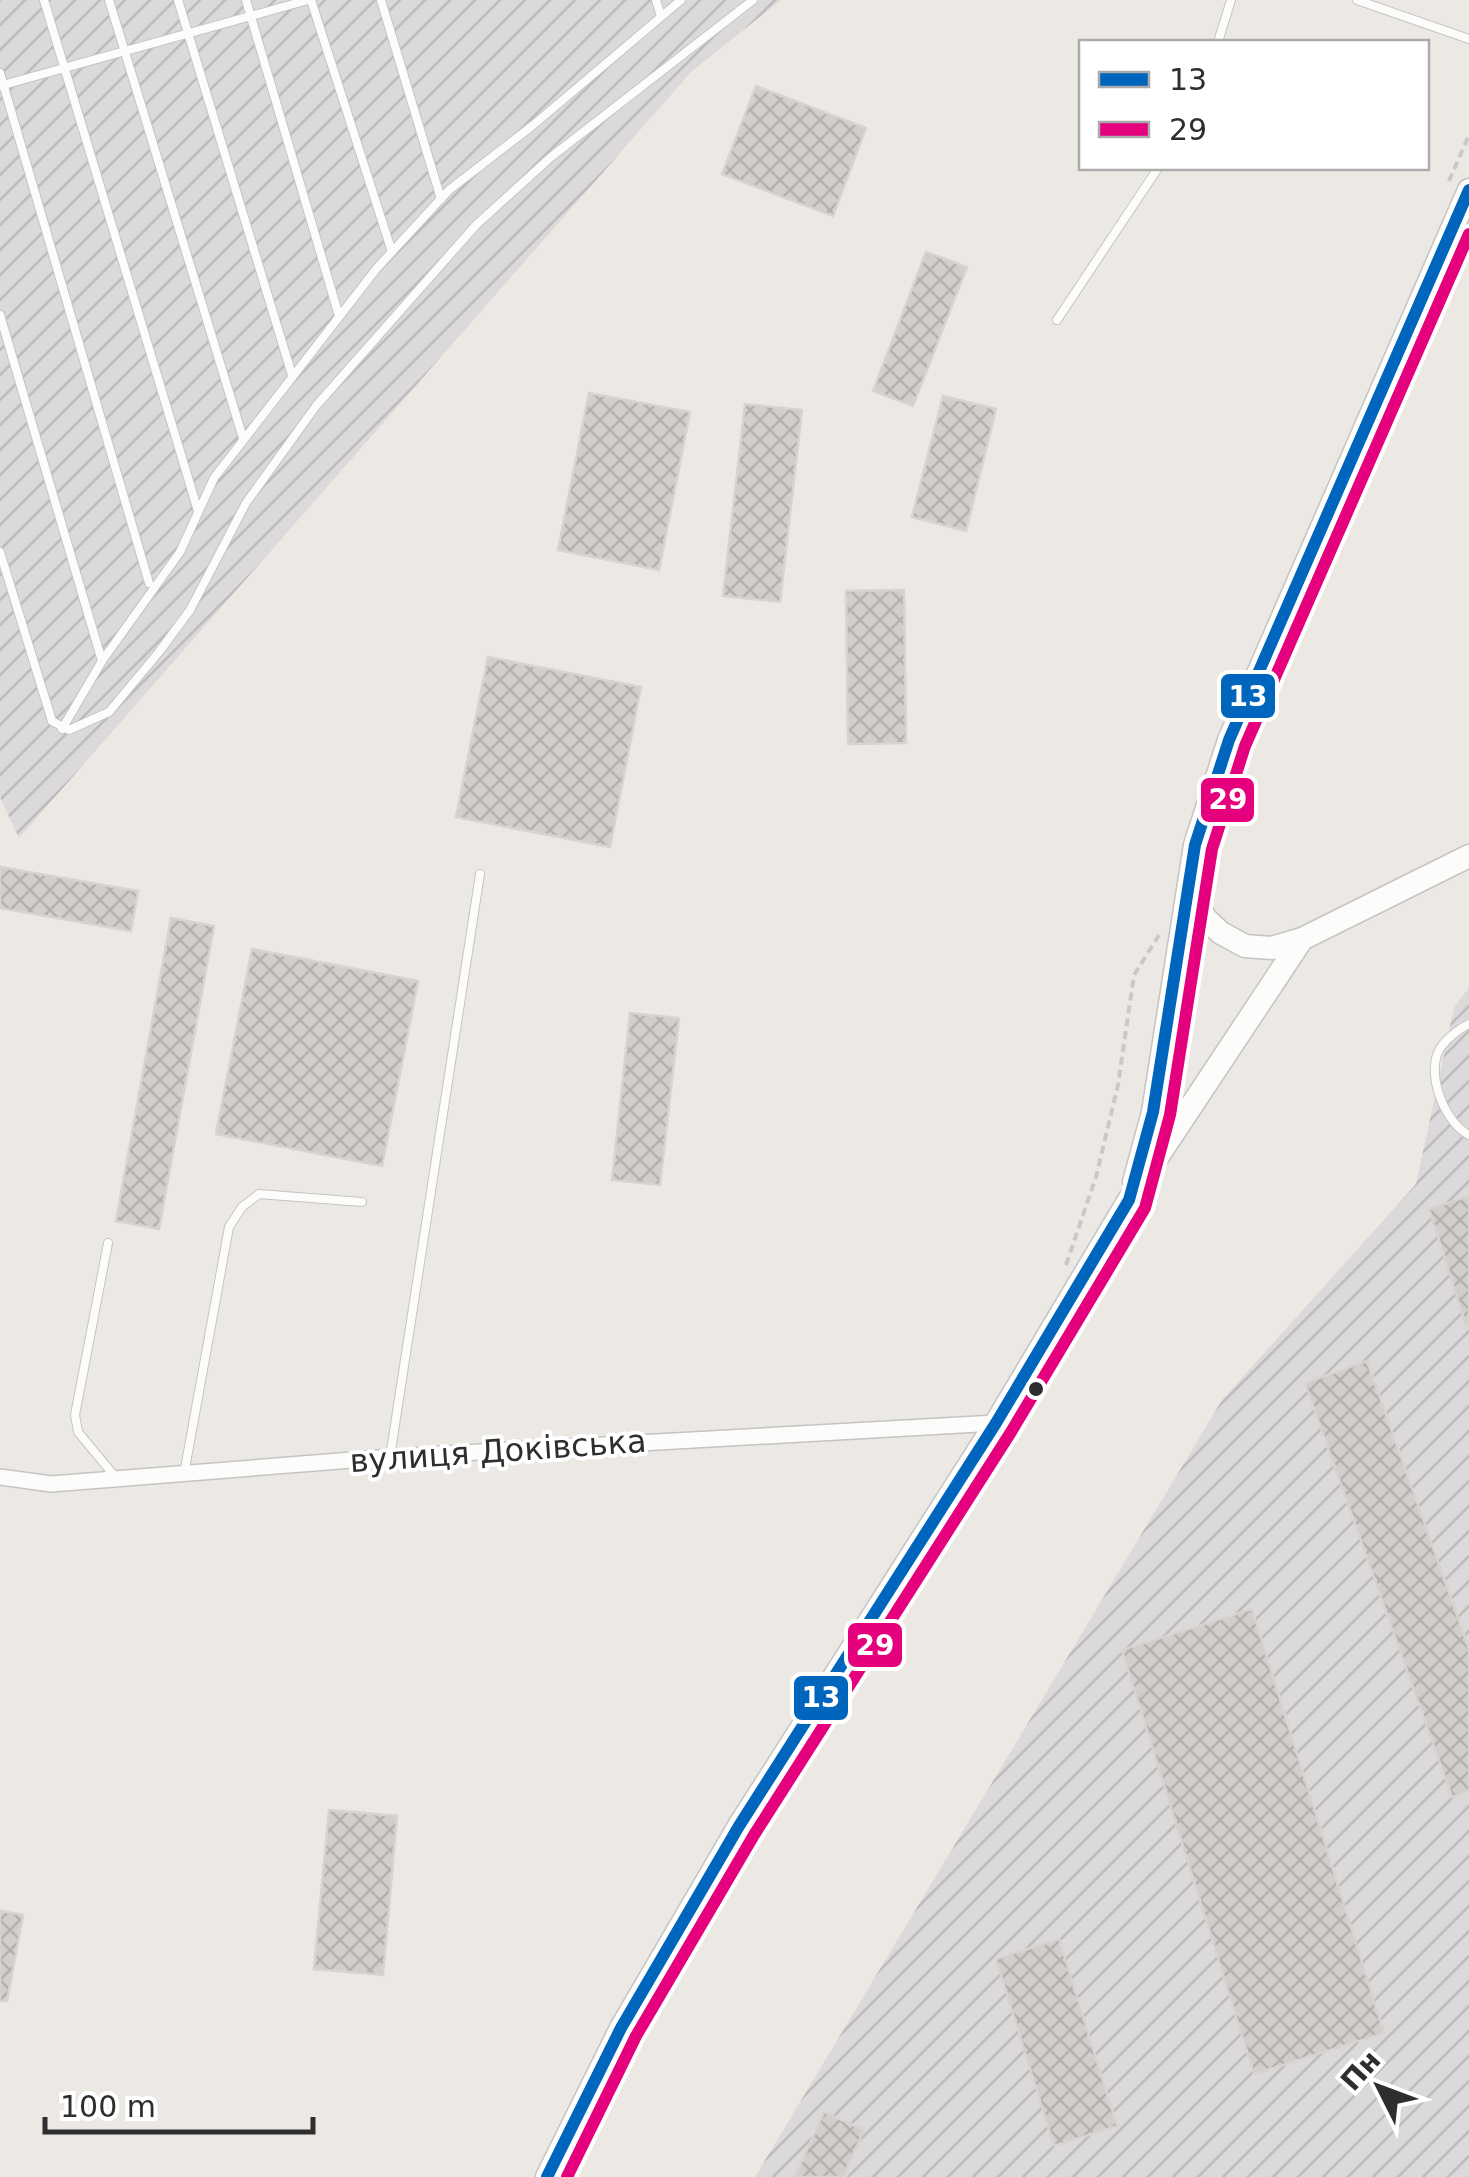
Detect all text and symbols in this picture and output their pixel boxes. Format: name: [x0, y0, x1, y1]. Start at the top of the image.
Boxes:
legend: [1079, 40, 1429, 170]
text: 13: [1169, 62, 1207, 97]
text: 29: [1169, 112, 1207, 147]
line badge: 13: [1219, 672, 1277, 720]
text: 13: [1229, 680, 1267, 713]
line badge: 29: [1199, 776, 1256, 824]
text: 29: [1209, 783, 1247, 816]
unlabelled marker: [1026, 1379, 1046, 1399]
street label: вулиця Доківська: [348, 1422, 648, 1480]
line badge: 29: [846, 1621, 904, 1669]
text: 29: [856, 1629, 894, 1662]
line badge: 13: [792, 1674, 850, 1722]
text: 13: [802, 1681, 840, 1714]
north arrow: [1329, 2037, 1429, 2137]
text: Пн: [1334, 2044, 1387, 2098]
scale bar: [45, 2072, 312, 2134]
text: 100 m: [60, 2089, 156, 2124]

